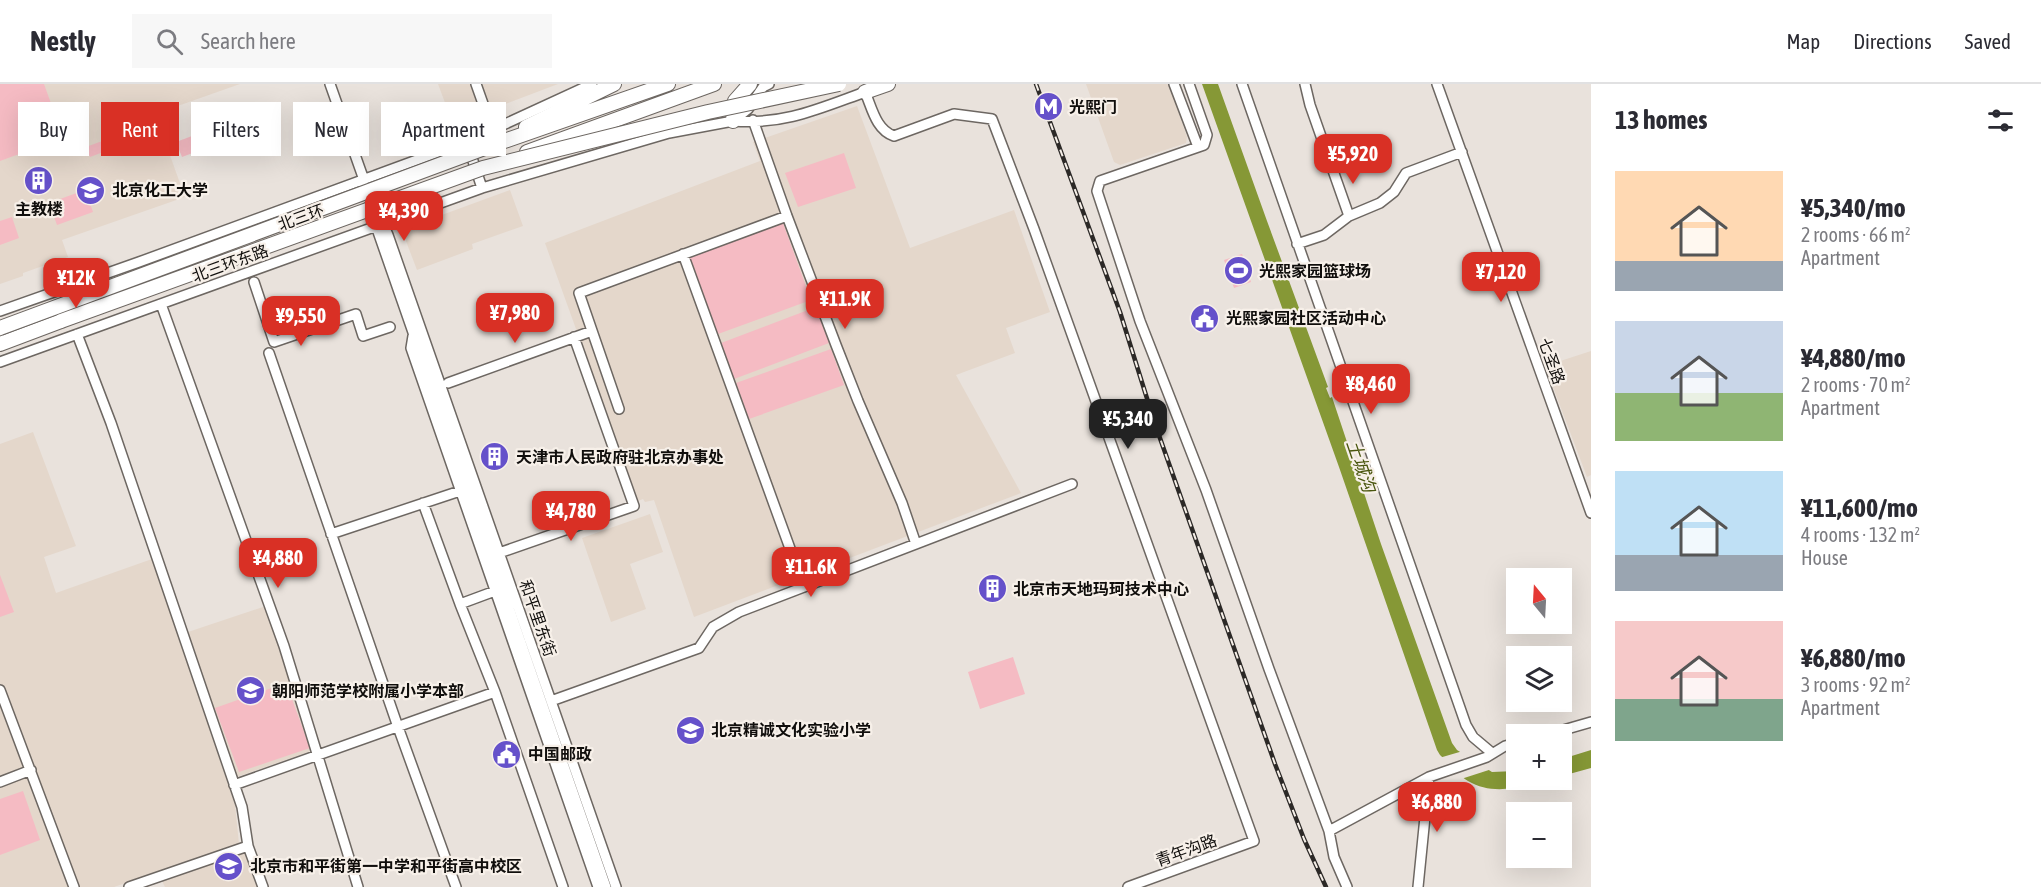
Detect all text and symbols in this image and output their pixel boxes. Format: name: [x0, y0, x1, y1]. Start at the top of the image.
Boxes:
search box: [132, 14, 552, 68]
text: Nestly: [30, 25, 96, 57]
icon: search: [153, 25, 186, 58]
text: Search here: [201, 28, 296, 54]
text: Map: [1786, 29, 1820, 53]
text: Directions: [1853, 29, 1932, 53]
text: Saved: [1965, 29, 2011, 53]
metro station icon: 光熙门: [1032, 91, 1064, 123]
place label: 光熙门: [1069, 98, 1117, 116]
chip: Buy: [18, 102, 89, 156]
chip: Rent: [101, 102, 179, 156]
chip: Filters: [191, 102, 281, 156]
chip: New: [293, 102, 369, 156]
chip: Apartment: [381, 102, 506, 156]
icon: filters: [1984, 104, 2017, 137]
text: 13 homes: [1615, 105, 1708, 135]
pin: ¥5,920: [1304, 134, 1402, 185]
text: ¥5,920: [1328, 142, 1378, 165]
building icon: 主教楼: [23, 165, 55, 197]
school or university icon: 北京化工大学: [75, 174, 107, 206]
place label: 北京化工大学: [112, 181, 208, 199]
pin: ¥4,390: [355, 191, 453, 242]
text: ¥5,340/mo: [1801, 193, 1906, 223]
icon: home: [1663, 195, 1735, 267]
text: ¥4,390: [379, 199, 429, 222]
place label: 主教楼: [15, 200, 63, 218]
street label: 北三环: [275, 200, 327, 234]
text: 2 rooms · 66 m²: [1801, 223, 1911, 246]
street label: 北三环东路: [189, 241, 271, 285]
text: Apartment: [1801, 246, 1880, 269]
pin: ¥7,120: [1452, 252, 1550, 303]
sports icon: 光熙家园篮球场: [1222, 255, 1254, 287]
pin: ¥12K: [40, 258, 112, 309]
text: ¥7,120: [1476, 260, 1526, 283]
place label: 光熙家园篮球场: [1259, 262, 1371, 280]
text: ¥12K: [57, 266, 95, 289]
pin: ¥11.9K: [796, 279, 894, 330]
text: ¥11.9K: [820, 287, 870, 310]
pin: ¥7,980: [466, 293, 564, 344]
pin: ¥9,550: [252, 296, 350, 347]
text: ¥7,980: [490, 301, 540, 324]
public building icon: 光熙家园社区活动中心: [1189, 302, 1221, 334]
text: ¥9,550: [276, 304, 326, 327]
place label: 光熙家园社区活动中心: [1226, 309, 1386, 327]
street label: 七圣路: [1535, 335, 1569, 387]
text: ¥4,880/mo: [1801, 343, 1906, 373]
icon: home: [1663, 345, 1735, 417]
pin: ¥8,460: [1322, 364, 1420, 415]
text: ¥8,460: [1346, 372, 1396, 395]
text: 2 rooms · 70 m²: [1801, 373, 1911, 396]
text: Apartment: [1801, 396, 1880, 419]
pin: ¥5,340: [1079, 399, 1177, 450]
text: ¥5,340: [1103, 407, 1153, 430]
water label: 土城沟: [1343, 437, 1381, 497]
building icon: 天津市人民政府驻北京办事处: [479, 441, 511, 473]
place label: 天津市人民政府驻北京办事处: [516, 448, 724, 466]
pin: ¥4,780: [522, 491, 620, 542]
text: ¥11,600/mo: [1801, 493, 1918, 523]
icon: home: [1663, 495, 1735, 567]
text: ¥4,780: [546, 499, 596, 522]
text: 4 rooms · 132 m²: [1801, 523, 1920, 546]
pin: ¥4,880: [229, 538, 327, 589]
text: ¥4,880: [253, 546, 303, 569]
text: House: [1801, 546, 1848, 569]
pin: ¥11.6K: [762, 547, 860, 598]
text: ¥11.6K: [786, 555, 836, 578]
north arrow: [1506, 568, 1572, 634]
map controls: [1506, 568, 1572, 868]
building icon: 北京市天地玛珂技术中心: [976, 573, 1008, 605]
street label: 和平里东街: [516, 577, 560, 659]
place label: 北京市天地玛珂技术中心: [1013, 580, 1189, 598]
text: ¥6,880/mo: [1801, 643, 1906, 673]
icon: home: [1663, 645, 1735, 717]
button: layers: [1506, 646, 1572, 712]
text: 3 rooms · 92 m²: [1801, 673, 1911, 696]
school or university icon: 朝阳师范学校附属小学本部: [235, 675, 267, 707]
place label: 朝阳师范学校附属小学本部: [272, 682, 464, 700]
text: Apartment: [1801, 696, 1880, 719]
school or university icon: 北京精诚文化实验小学: [674, 714, 706, 746]
place label: 北京精诚文化实验小学: [711, 721, 871, 739]
button: +: [1506, 724, 1572, 790]
public building icon: 中国邮政: [491, 738, 523, 770]
place label: 中国邮政: [528, 745, 592, 763]
pin: ¥6,880: [1388, 782, 1486, 833]
text: ¥6,880: [1412, 790, 1462, 813]
button: −: [1506, 802, 1572, 868]
street label: 青年沟路: [1153, 831, 1219, 869]
school or university icon: 北京市和平街第一中学和平街高中校区: [213, 850, 245, 882]
place label: 北京市和平街第一中学和平街高中校区: [250, 857, 522, 875]

